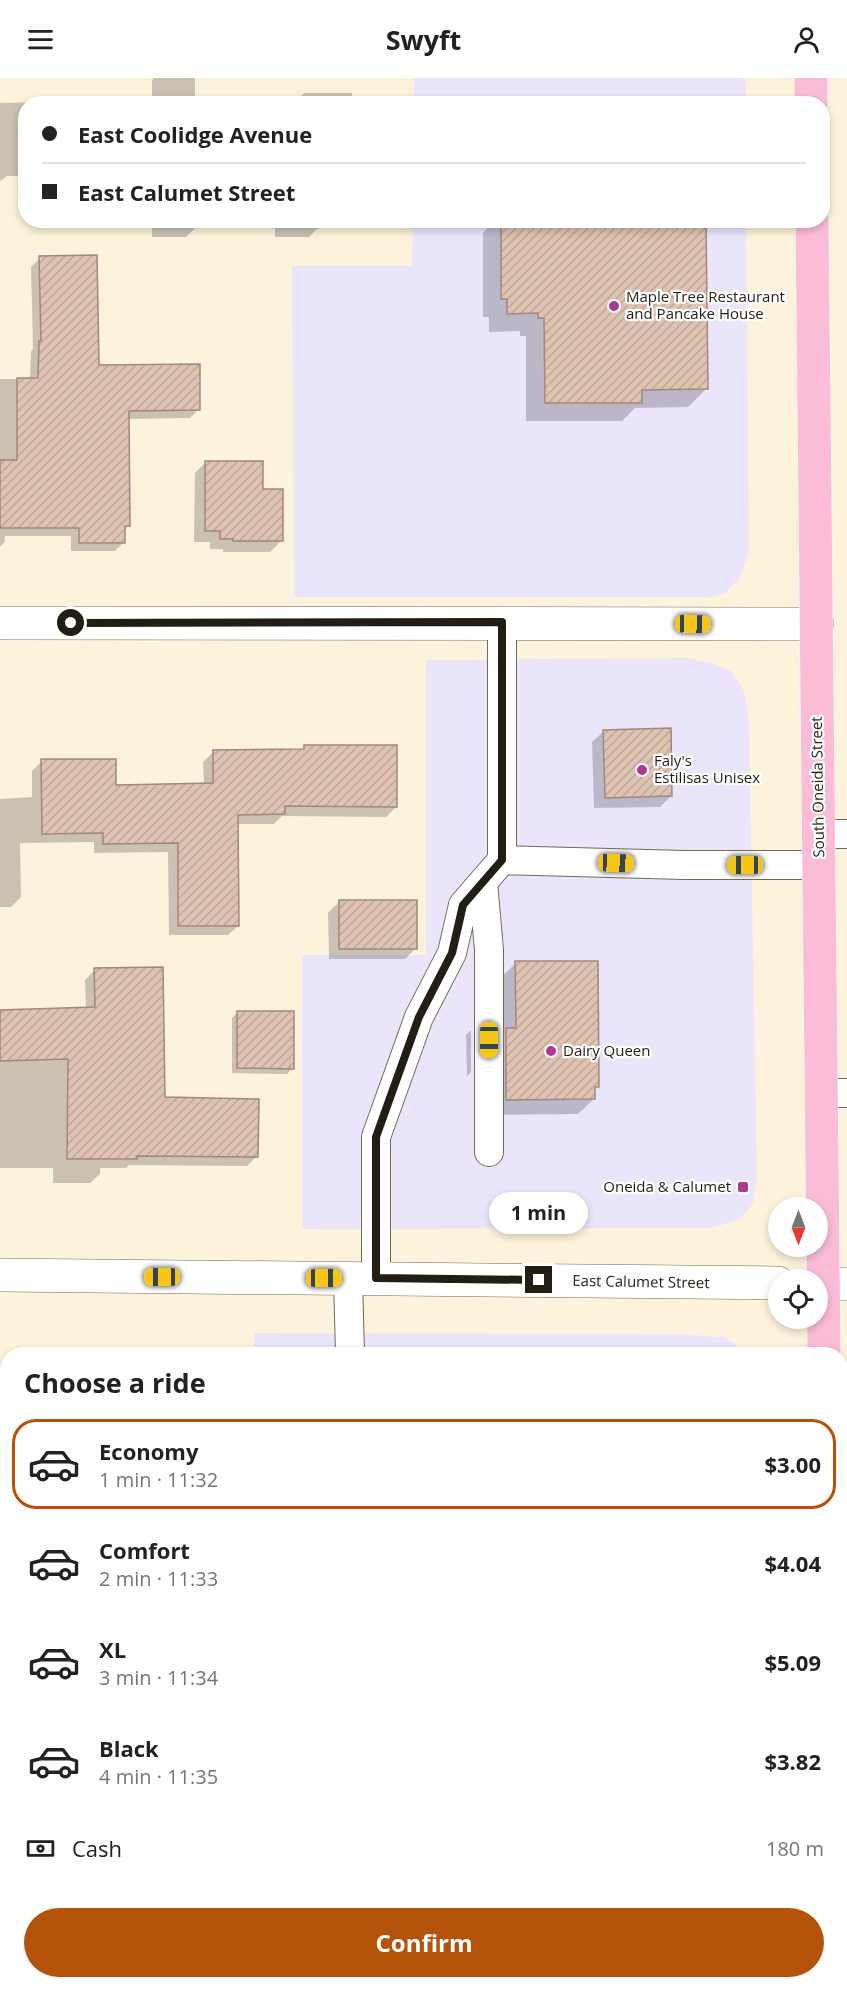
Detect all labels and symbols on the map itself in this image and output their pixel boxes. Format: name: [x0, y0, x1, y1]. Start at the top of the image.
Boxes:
place label: Maple Tree Restaurant and Pancake House: [626, 286, 785, 323]
marker: Maple Tree Restaurant and Pancake House: [607, 299, 621, 313]
route start: [57, 609, 84, 636]
car: [675, 615, 711, 633]
street label: South Oneida Street: [806, 716, 828, 858]
place label: Faly's Estilisas Unisex: [654, 750, 760, 787]
marker: Faly's Estilisas Unisex: [635, 763, 649, 777]
car: [598, 853, 634, 873]
car: [727, 856, 763, 874]
car: [480, 1022, 498, 1058]
place label: Dairy Queen: [563, 1040, 650, 1060]
marker: Dairy Queen: [544, 1044, 558, 1058]
place label: Oneida & Calumet: [603, 1176, 731, 1196]
marker: Oneida & Calumet: [736, 1180, 750, 1194]
callout: 1 min: [490, 1193, 588, 1235]
north arrow: [768, 1197, 828, 1257]
route end: [525, 1266, 552, 1293]
car: [144, 1268, 180, 1286]
car: [306, 1269, 342, 1287]
street label: East Calumet Street: [572, 1270, 710, 1292]

